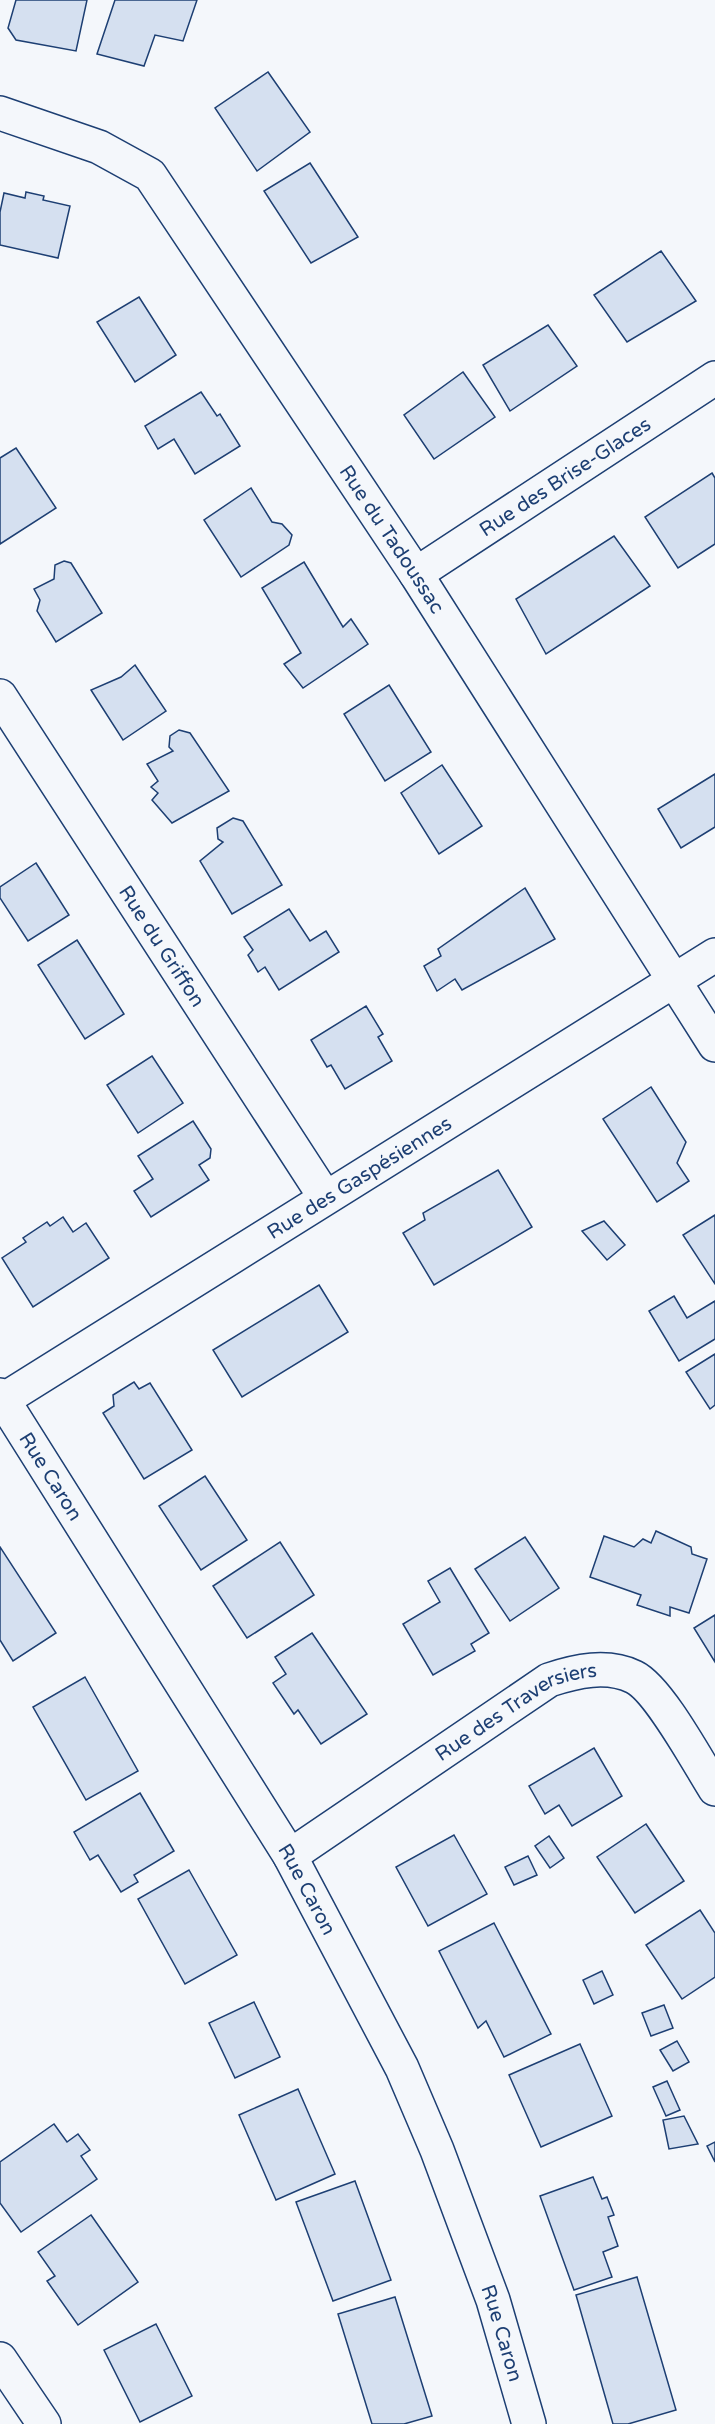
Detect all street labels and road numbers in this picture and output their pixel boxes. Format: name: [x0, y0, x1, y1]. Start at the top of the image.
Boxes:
street label: Rue des Brise-Glaces: [475, 412, 656, 542]
street label: Rue du Tadoussac: [334, 461, 449, 618]
street label: Rue du Griffon: [113, 881, 210, 1012]
street label: Rue des Gaspésiennes: [263, 1112, 456, 1245]
street label: Rue Caron: [14, 1428, 87, 1525]
street label: Rue des Traversiers: [431, 1659, 598, 1767]
street label: Rue Caron: [272, 1840, 341, 1939]
street label: Rue Caron: [475, 2282, 527, 2385]

